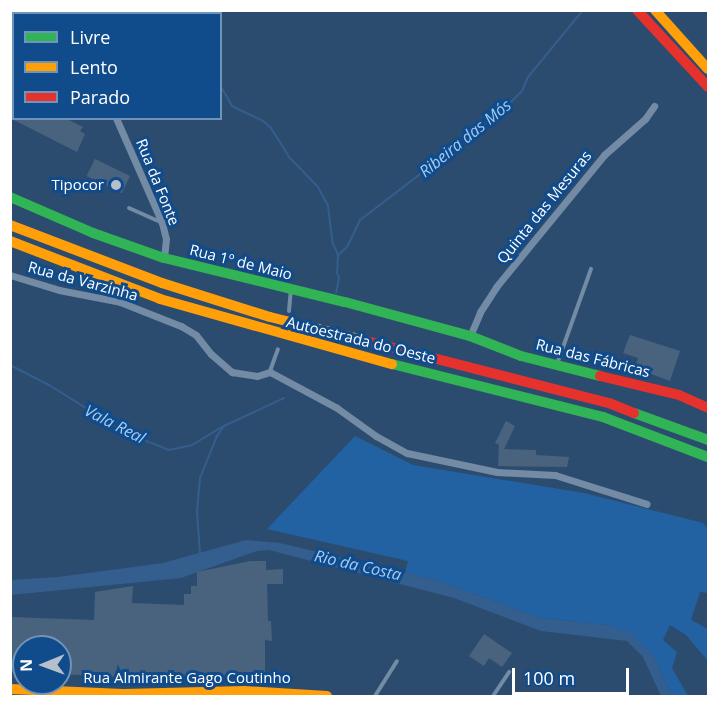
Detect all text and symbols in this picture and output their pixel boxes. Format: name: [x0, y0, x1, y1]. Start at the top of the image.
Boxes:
legend: [12, 12, 222, 120]
text: Livre: [70, 25, 110, 49]
text: Lento: [70, 55, 118, 79]
text: Parado: [70, 85, 130, 109]
water label: Ribeira das Mós: [415, 95, 515, 181]
street label: Rua da Fonte: [132, 136, 184, 228]
street label: Quinta das Mesuras: [493, 147, 595, 267]
place label: Tipocor: [51, 176, 104, 194]
marker: Tipocor: [109, 178, 123, 192]
street label: Rua 1º de Maio: [188, 241, 294, 283]
street label: Rua da Varzinha: [26, 258, 140, 304]
street label: Autoestrada do Oeste: [285, 313, 437, 367]
street label: Rua das Fábricas: [534, 335, 652, 381]
water label: Vala Real: [82, 401, 148, 447]
water label: Rio da Costa: [313, 546, 403, 584]
north arrow: [12, 635, 72, 695]
scale bar: [515, 656, 632, 694]
text: N: [15, 659, 37, 672]
text: 100 m: [523, 666, 575, 690]
street label: Rua Almirante Gago Coutinho: [83, 669, 291, 687]

